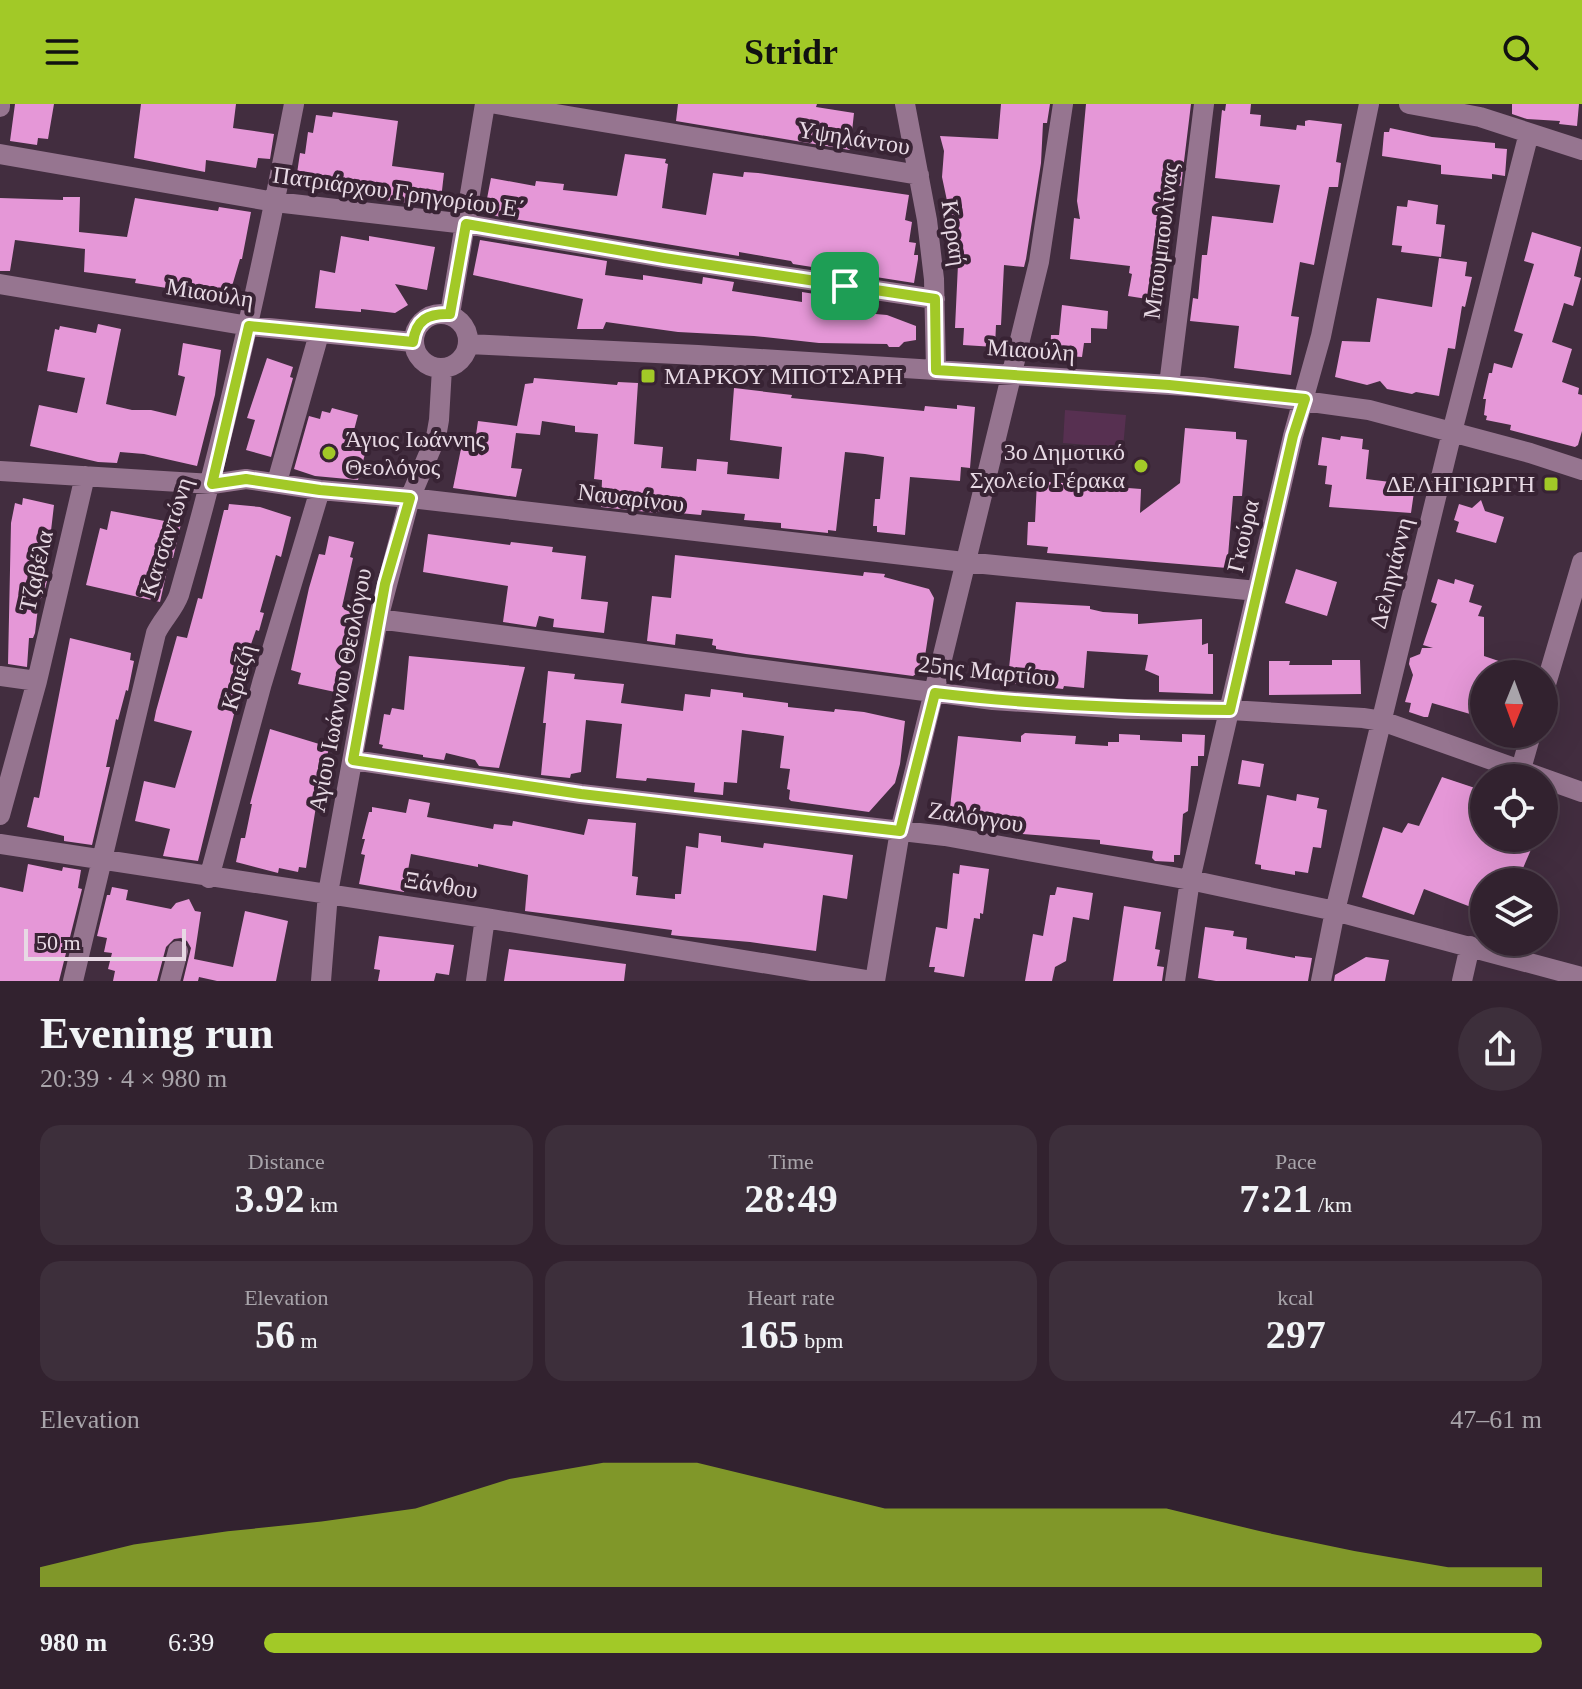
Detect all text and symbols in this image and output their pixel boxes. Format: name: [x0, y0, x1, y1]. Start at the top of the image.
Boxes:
icon: menu: [40, 30, 84, 74]
icon: search: [1498, 30, 1542, 74]
text: Stridr: [744, 32, 838, 72]
street label: Υψηλάντου: [796, 116, 912, 160]
street label: Πατριάρχου Γρηγορίου Ε΄: [271, 161, 527, 223]
street label: Μπουμπουλίνας: [1139, 161, 1184, 321]
street label: Κοραή: [937, 198, 971, 268]
pin: [811, 252, 879, 320]
icon: arrive: [823, 264, 867, 308]
street label: Μιαούλη: [164, 273, 256, 313]
street label: Μιαούλη: [986, 334, 1076, 366]
place label: ΜΑΡΚΟΥ ΜΠΟΤΣΑΡΗ: [664, 363, 903, 389]
marker: ΜΑΡΚΟΥ ΜΠΟΤΣΑΡΗ: [639, 367, 657, 385]
place label: Άγιος Ιωάννης Θεολόγος: [345, 426, 486, 480]
place label: 3ο Δημοτικό Σχολείο Γέρακα: [970, 439, 1125, 493]
marker: Άγιος Ιωάννης Θεολόγος: [320, 444, 338, 462]
marker: 3ο Δημοτικό Σχολείο Γέρακα: [1132, 457, 1150, 475]
place label: ΔΕΛΗΓΙΩΡΓΗ: [1386, 471, 1535, 497]
street label: Κατσαντώνη: [134, 474, 198, 600]
marker: ΔΕΛΗΓΙΩΡΓΗ: [1542, 475, 1560, 493]
street label: Ναυαρίνου: [576, 479, 686, 517]
street label: Γκούρα: [1222, 497, 1264, 575]
street label: Δεληγιάννη: [1365, 515, 1417, 631]
street label: Τζαβέλα: [14, 527, 58, 614]
street label: Αγίου Ιωάννου Θεολόγου: [304, 566, 376, 814]
street label: Κριεζή: [216, 641, 260, 713]
street label: 25ης Μαρτίου: [917, 651, 1057, 691]
north arrow: [1470, 660, 1558, 748]
map controls: [1470, 660, 1558, 956]
button: locate: [1470, 764, 1558, 852]
street label: Ζαλόγγου: [927, 797, 1025, 837]
street label: Ξάνθου: [402, 866, 480, 904]
button: layers: [1470, 868, 1558, 956]
scale bar: [24, 925, 186, 961]
text: 50 m: [36, 930, 81, 955]
button: share: [1458, 1007, 1542, 1091]
text: Evening run: [40, 1009, 274, 1058]
text: 20:39 · 4 × 980 m: [40, 1064, 227, 1093]
text: Distance: [248, 1149, 325, 1174]
text: Time: [768, 1149, 814, 1174]
text: Pace: [1275, 1149, 1316, 1174]
text: 3.92: [235, 1176, 305, 1221]
text: 28:49: [744, 1176, 838, 1221]
text: 7:21: [1239, 1176, 1312, 1221]
text: km: [305, 1192, 338, 1217]
text: /km: [1312, 1192, 1352, 1217]
text: Elevation: [244, 1285, 328, 1310]
text: Heart rate: [747, 1285, 835, 1310]
text: kcal: [1277, 1285, 1314, 1310]
text: 56: [255, 1312, 295, 1357]
text: 165: [739, 1312, 799, 1357]
text: 297: [1266, 1312, 1326, 1357]
text: m: [295, 1328, 318, 1353]
text: bpm: [799, 1328, 843, 1353]
text: Elevation: [40, 1405, 140, 1434]
text: 47–61 m: [1450, 1405, 1542, 1434]
text: 980 m: [40, 1628, 107, 1657]
text: 6:39: [168, 1628, 214, 1657]

